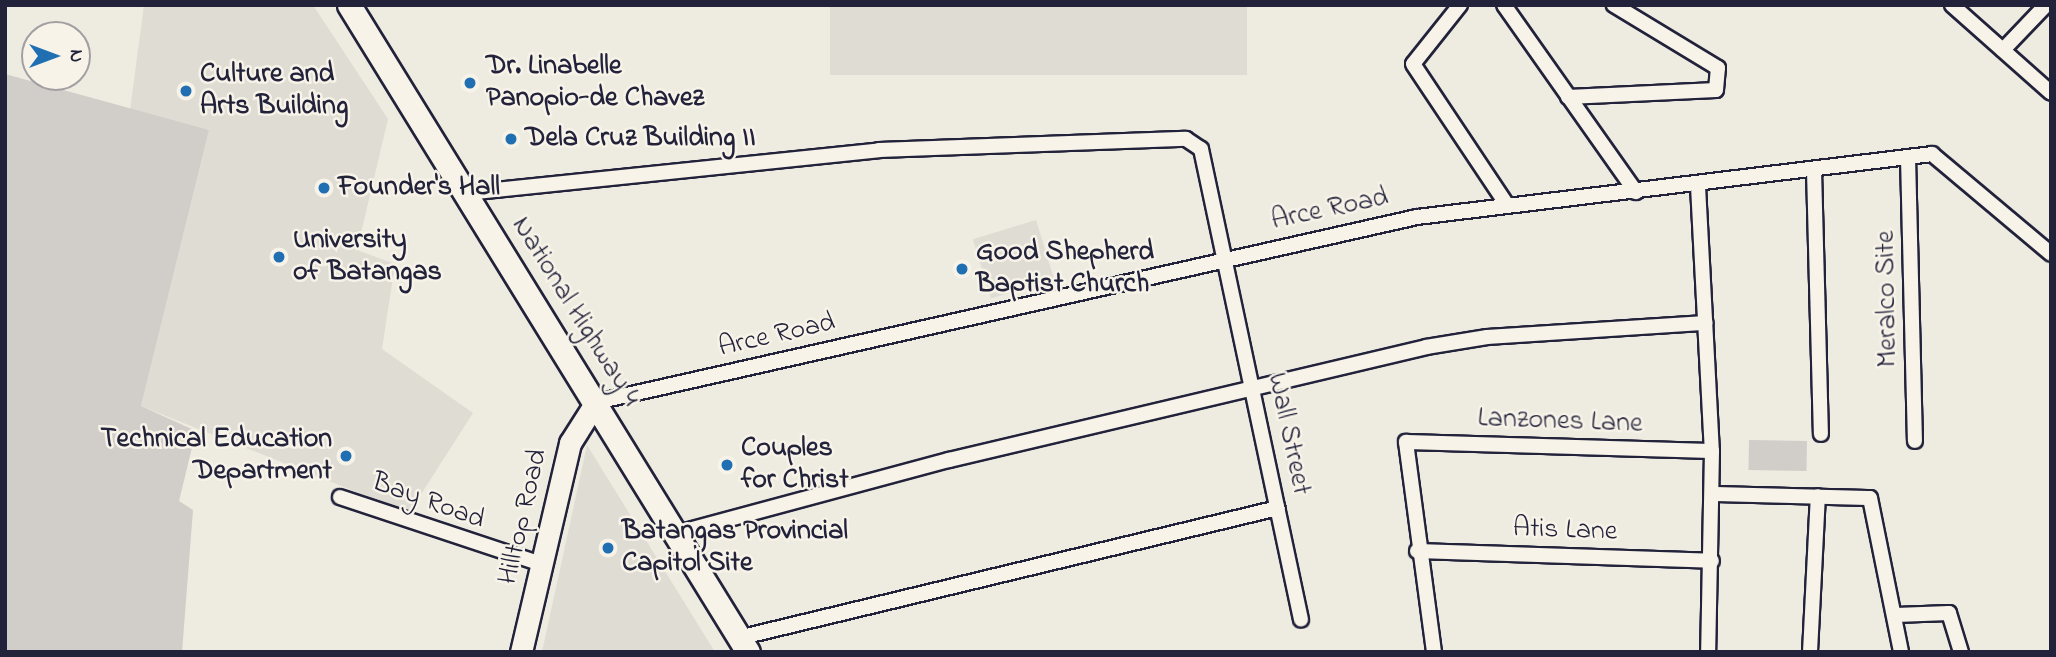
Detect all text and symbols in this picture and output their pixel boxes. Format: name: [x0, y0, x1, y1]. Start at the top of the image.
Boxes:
north arrow: [21, 21, 91, 91]
text: N: [62, 50, 89, 62]
place label: Dr. Linabelle Panopio-de Chavez: [486, 50, 704, 116]
place label: Culture and Arts Building: [200, 58, 348, 124]
marker: Dr. Linabelle Panopio-de Chavez: [460, 73, 480, 93]
marker: Culture and Arts Building: [178, 83, 194, 99]
place label: Dela Cruz Building II: [525, 122, 755, 156]
marker: Dela Cruz Building II: [503, 131, 519, 147]
place label: Founder's Hall: [338, 171, 500, 205]
marker: Founder's Hall: [316, 180, 332, 196]
street label: Arce Road: [1268, 181, 1392, 239]
street label: National Highway 4: [503, 211, 647, 413]
place label: University of Batangas: [293, 224, 442, 290]
street label: Meralco Site: [1870, 230, 1906, 368]
place label: Good Shepherd Baptist Church: [976, 236, 1154, 302]
marker: University of Batangas: [271, 249, 287, 265]
marker: Good Shepherd Baptist Church: [954, 261, 970, 277]
street label: Arce Road: [715, 306, 839, 366]
street label: Wall Street: [1259, 370, 1317, 498]
street label: Lanzones Lane: [1477, 402, 1643, 442]
place label: Technical Education Department: [101, 423, 332, 489]
place label: Couples for Christ: [741, 432, 849, 498]
street label: Hilltop Road: [492, 446, 556, 588]
marker: Technical Education Department: [338, 448, 354, 464]
marker: Couples for Christ: [719, 457, 735, 473]
street label: Bay Road: [367, 466, 489, 538]
street label: Atis Lane: [1512, 512, 1618, 550]
place label: Batangas Provincial Capitol Site: [622, 515, 848, 581]
marker: Batangas Provincial Capitol Site: [600, 540, 616, 556]

